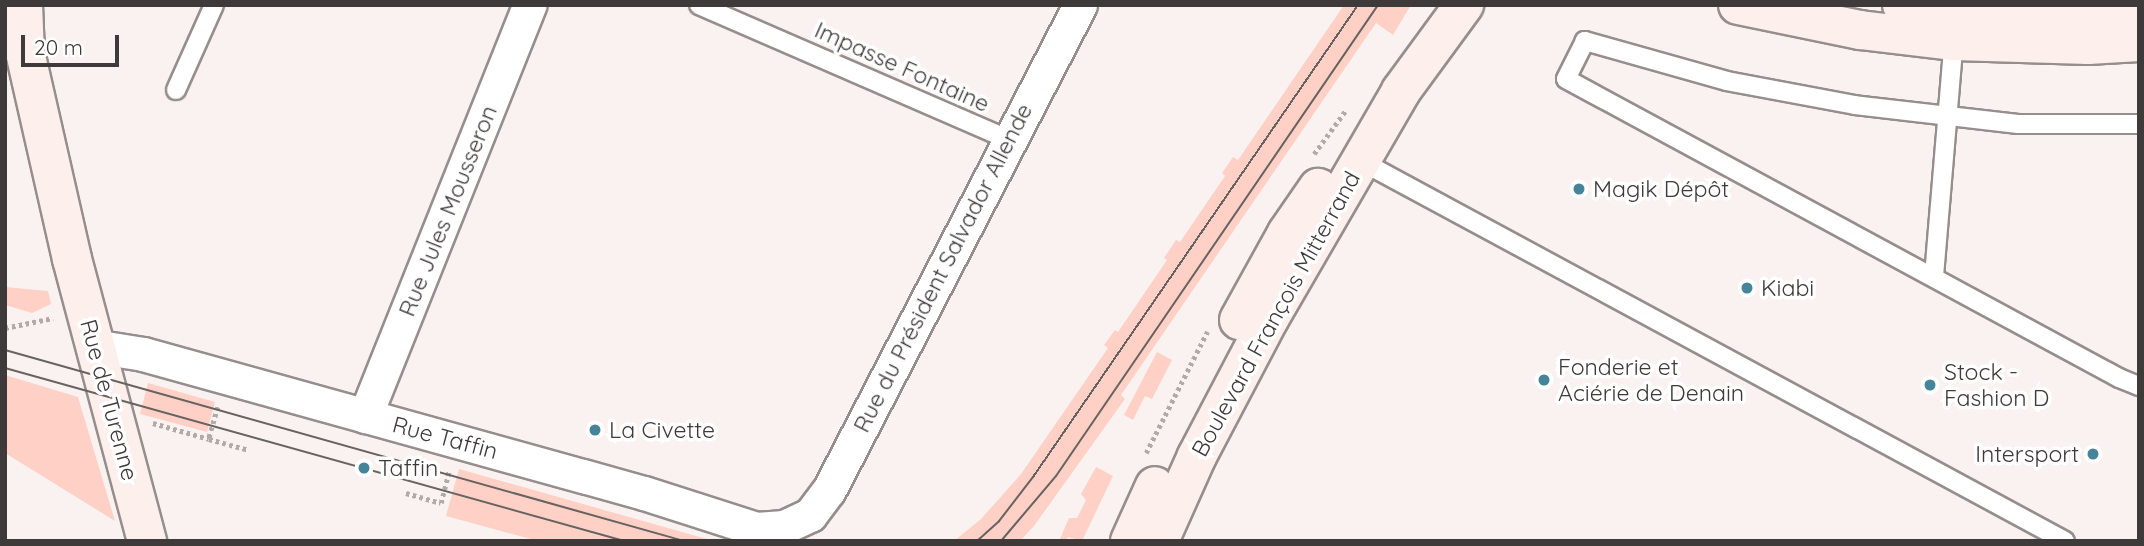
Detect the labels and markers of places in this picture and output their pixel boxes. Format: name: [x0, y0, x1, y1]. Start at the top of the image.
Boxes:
place label: Magik Dépôt: [1593, 175, 1729, 203]
marker: Magik Dépôt: [1571, 181, 1587, 197]
place label: Kiabi: [1761, 274, 1814, 302]
marker: Kiabi: [1739, 280, 1755, 296]
place label: Fonderie et Aciérie de Denain: [1558, 353, 1744, 407]
place label: Stock - Fashion D: [1944, 358, 2049, 412]
marker: Fonderie et Aciérie de Denain: [1536, 372, 1552, 388]
marker: Stock - Fashion D: [1922, 377, 1938, 393]
place label: La Civette: [609, 416, 715, 444]
marker: La Civette: [587, 422, 603, 438]
place label: Intersport: [1975, 440, 2079, 468]
marker: Intersport: [2085, 446, 2101, 462]
place label: Taffin: [378, 454, 438, 482]
marker: Taffin: [356, 460, 372, 476]

